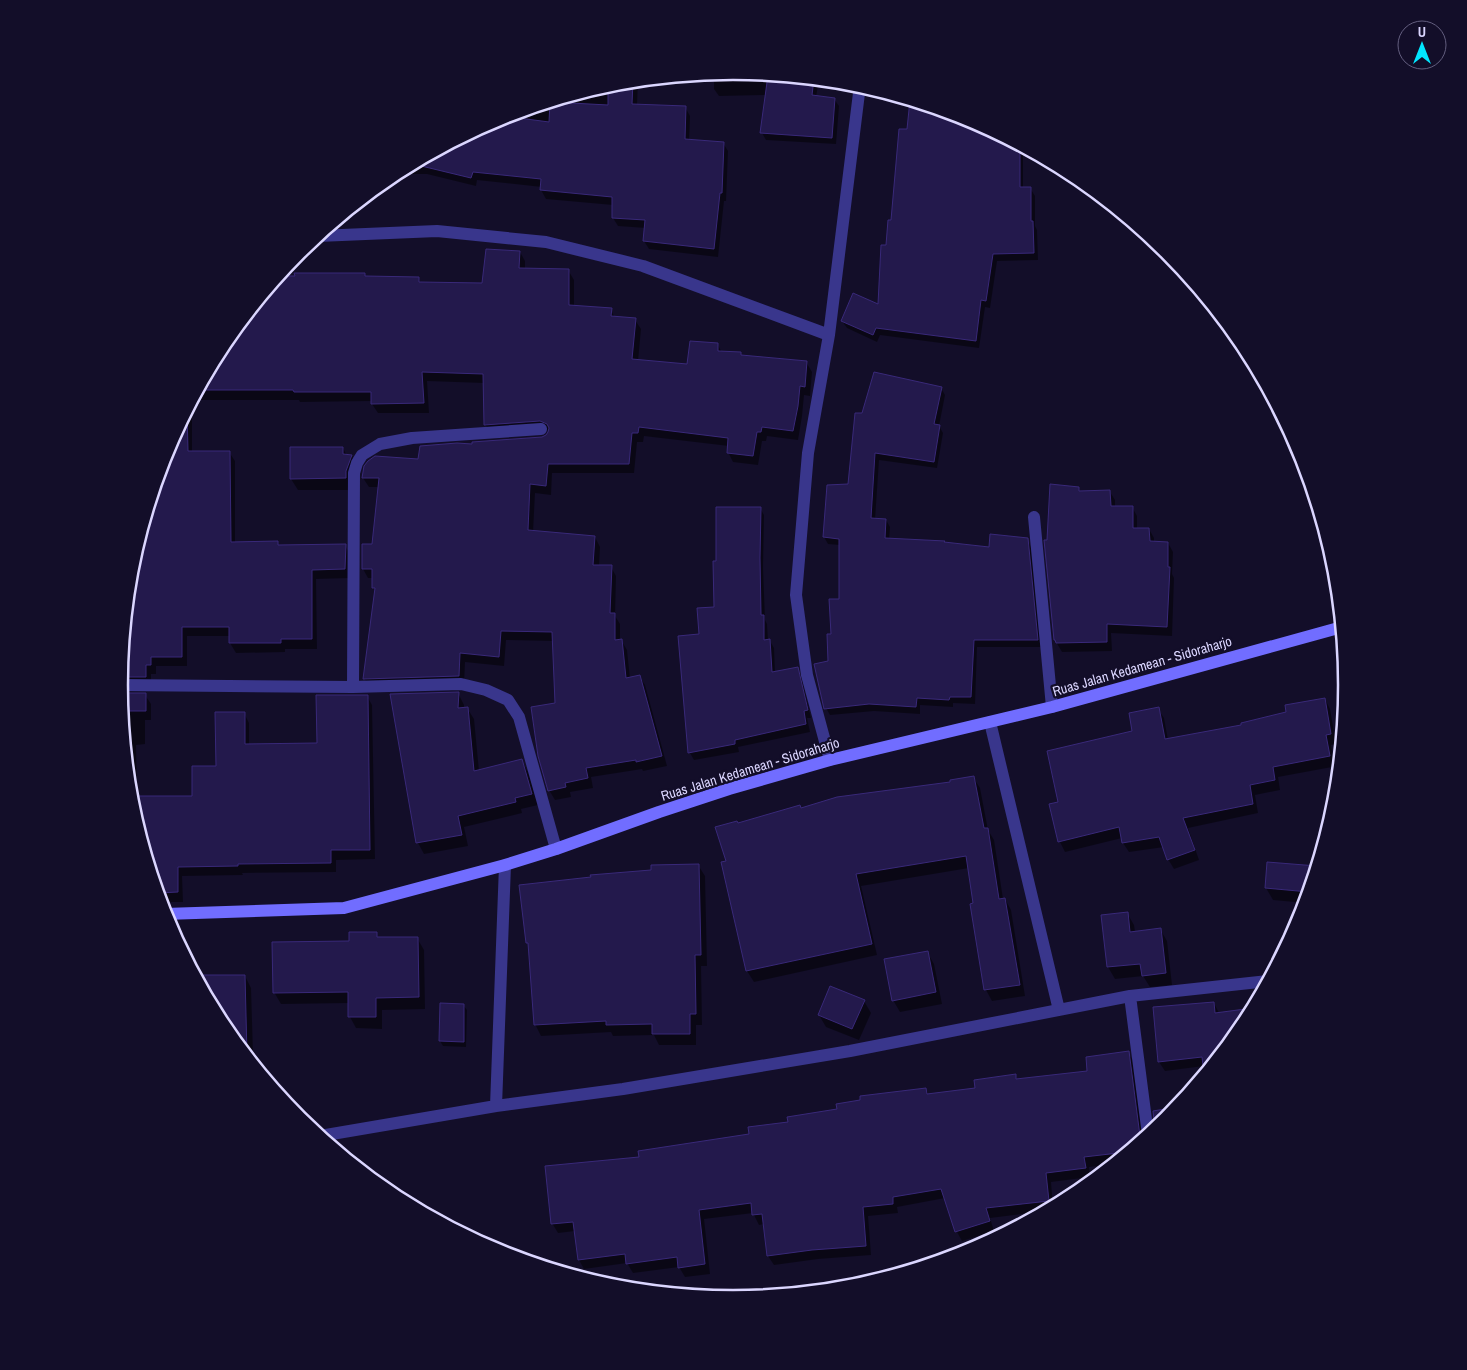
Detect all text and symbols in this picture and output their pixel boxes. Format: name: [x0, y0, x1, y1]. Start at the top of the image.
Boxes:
north arrow: [1397, 20, 1447, 70]
text: U: [1418, 23, 1426, 41]
street label: Ruas Jalan Kedamean - Sidoraharjo: [1050, 632, 1234, 700]
street label: Ruas Jalan Kedamean - Sidoraharjo: [659, 733, 841, 805]

